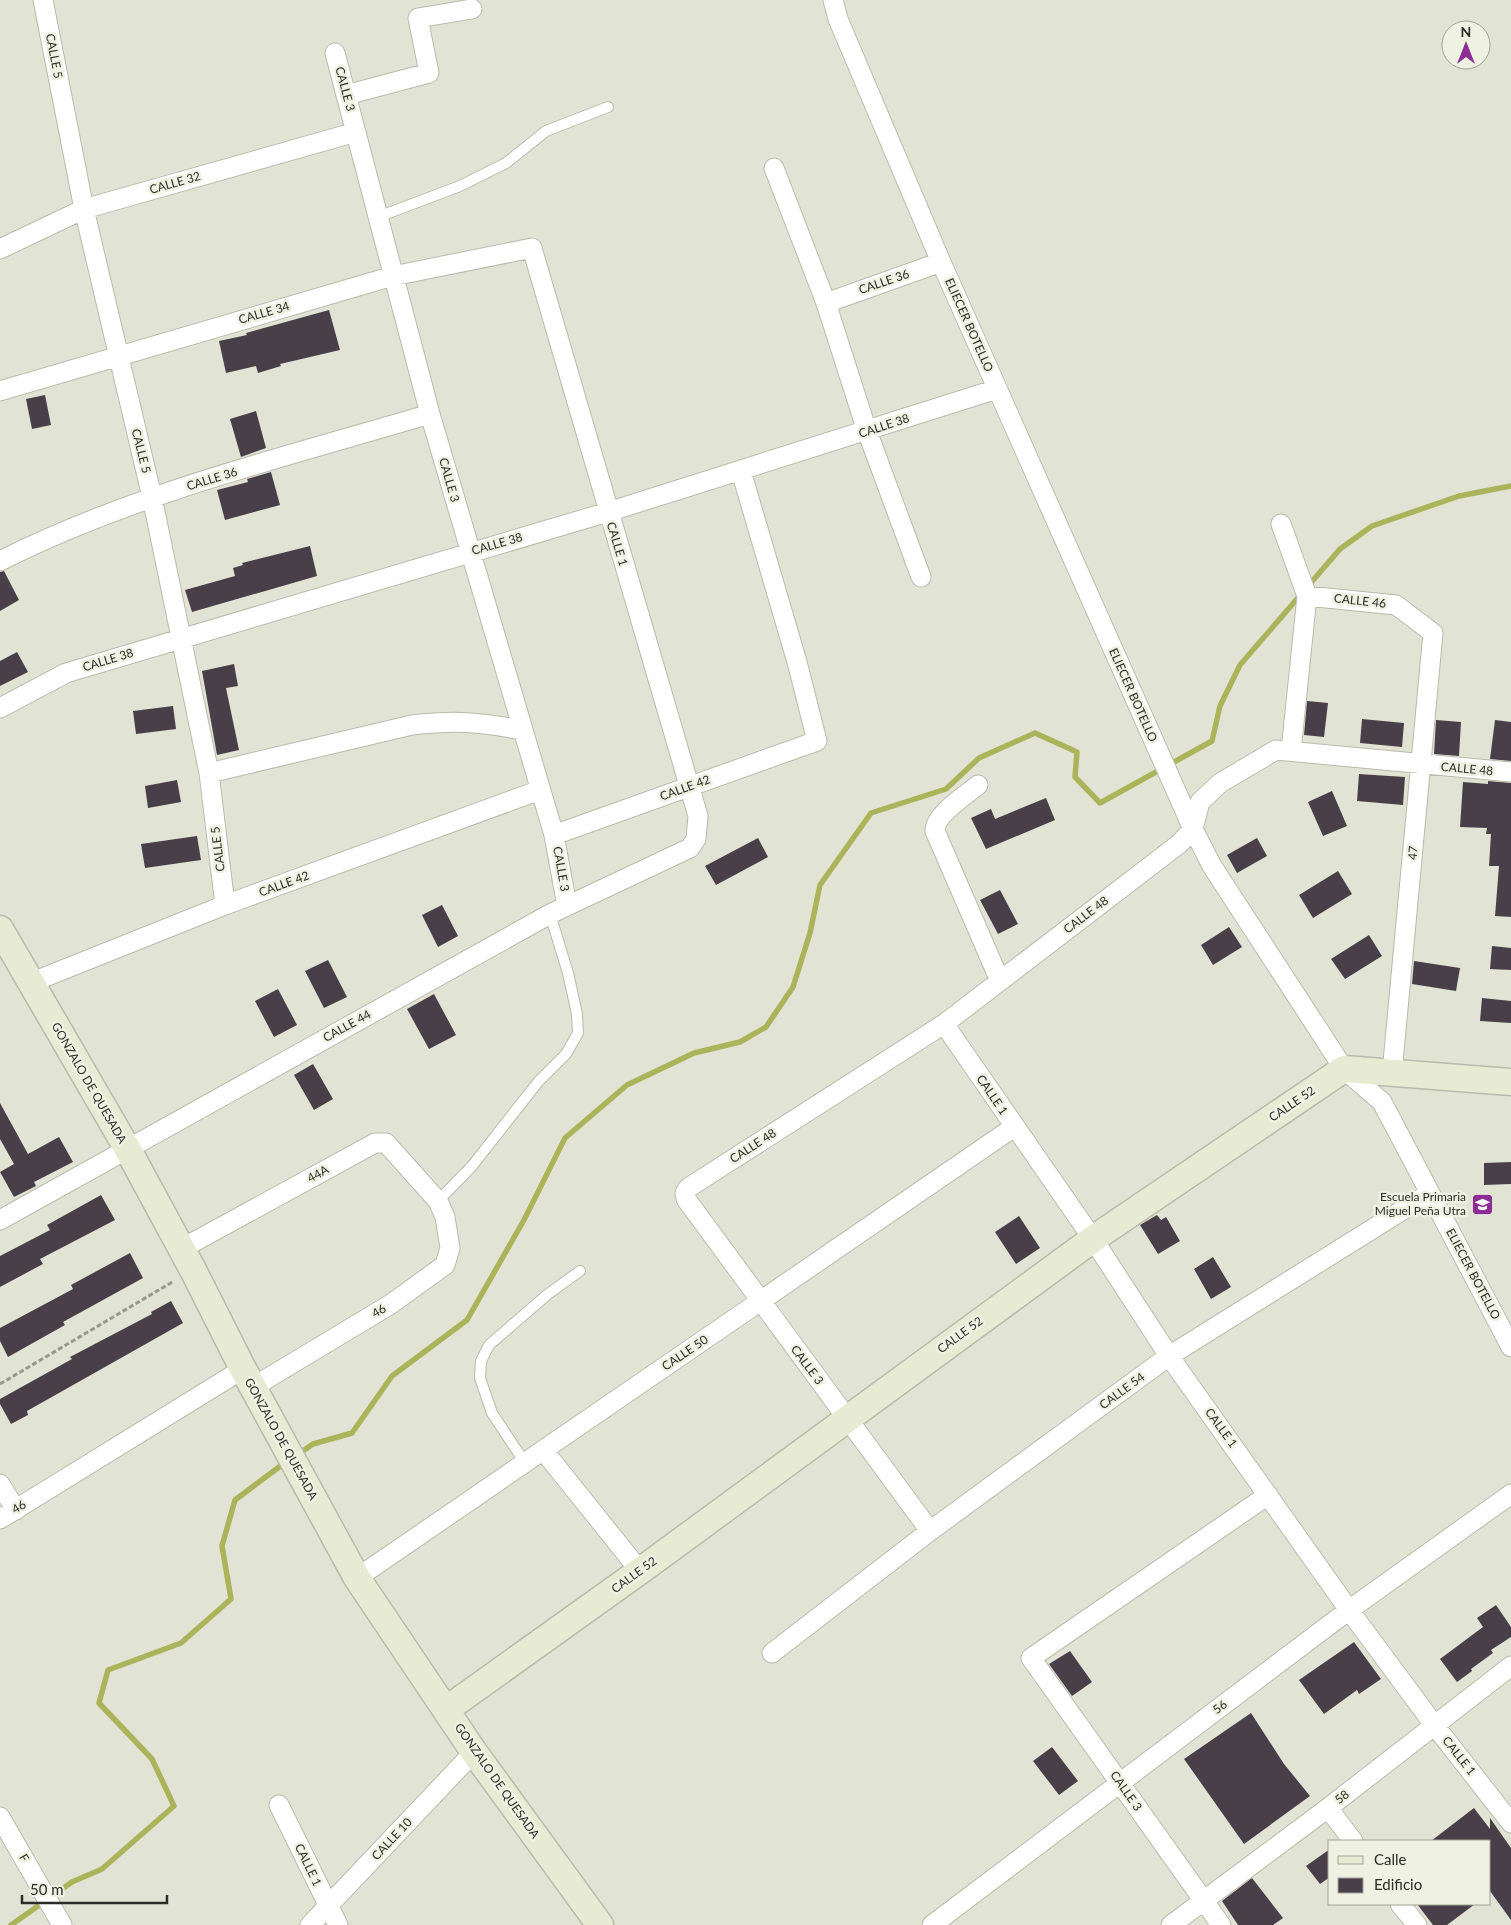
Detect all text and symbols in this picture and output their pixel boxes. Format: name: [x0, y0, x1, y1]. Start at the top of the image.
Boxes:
north arrow: [1441, 20, 1491, 70]
text: N: [1461, 23, 1471, 40]
street label: CALLE 5: [43, 32, 66, 80]
street label: CALLE 3: [332, 65, 359, 113]
street label: CALLE 32: [148, 168, 202, 197]
street label: CALLE 36: [857, 266, 911, 297]
street label: ELIECER BOTELLO: [942, 275, 997, 374]
street label: CALLE 34: [237, 298, 291, 327]
street label: CALLE 38: [857, 410, 911, 441]
street label: CALLE 5: [129, 427, 154, 475]
street label: CALLE 3: [436, 456, 463, 504]
street label: CALLE 36: [185, 464, 239, 493]
street label: CALLE 1: [604, 520, 631, 568]
street label: CALLE 38: [470, 529, 524, 558]
street label: CALLE 46: [1333, 590, 1387, 611]
street label: CALLE 38: [81, 645, 135, 674]
street label: ELIECER BOTELLO: [1106, 645, 1161, 744]
street label: CALLE 48: [1440, 759, 1494, 778]
street label: CALLE 42: [658, 772, 712, 804]
street label: CALLE 5: [207, 826, 228, 873]
street label: CALLE 3: [550, 845, 573, 893]
street label: 47: [1404, 845, 1421, 861]
street label: CALLE 42: [257, 868, 311, 900]
street label: CALLE 48: [1060, 893, 1111, 936]
street label: CALLE 44: [320, 1006, 373, 1045]
street label: GONZALO DE QUESADA: [49, 1020, 131, 1147]
street label: CALLE 1: [973, 1072, 1011, 1118]
street label: CALLE 52: [1266, 1083, 1318, 1124]
street label: CALLE 48: [727, 1125, 779, 1166]
street label: 44A: [304, 1161, 332, 1185]
place label: Escuela Primaria Miguel Peña Utra: [1375, 1189, 1466, 1218]
school or university icon: Escuela Primaria Miguel Peña Utra: [1470, 1192, 1494, 1216]
street label: ELIECER BOTELLO: [1443, 1226, 1504, 1322]
street label: 46: [369, 1301, 389, 1321]
street label: CALLE 52: [934, 1313, 985, 1356]
street label: CALLE 50: [659, 1332, 711, 1373]
street label: CALLE 3: [788, 1342, 827, 1387]
street label: CALLE 54: [1096, 1369, 1147, 1412]
street label: GONZALO DE QUESADA: [242, 1375, 322, 1503]
street label: CALLE 1: [1202, 1405, 1241, 1451]
street label: 46: [9, 1497, 29, 1517]
street label: CALLE 52: [608, 1553, 659, 1596]
street label: 56: [1210, 1696, 1230, 1717]
street label: GONZALO DE QUESADA: [452, 1720, 543, 1842]
street label: CALLE 1: [1439, 1733, 1479, 1778]
street label: CALLE 3: [1107, 1768, 1146, 1814]
street label: 58: [1332, 1786, 1352, 1807]
street label: CALLE 10: [368, 1814, 415, 1863]
legend: [1328, 1840, 1491, 1905]
street label: CALLE 1: [292, 1841, 325, 1889]
text: Calle: [1374, 1850, 1407, 1868]
street label: F: [16, 1851, 33, 1865]
scale bar: [22, 1872, 168, 1904]
text: Edificio: [1374, 1875, 1422, 1893]
text: 50 m: [30, 1880, 64, 1898]

